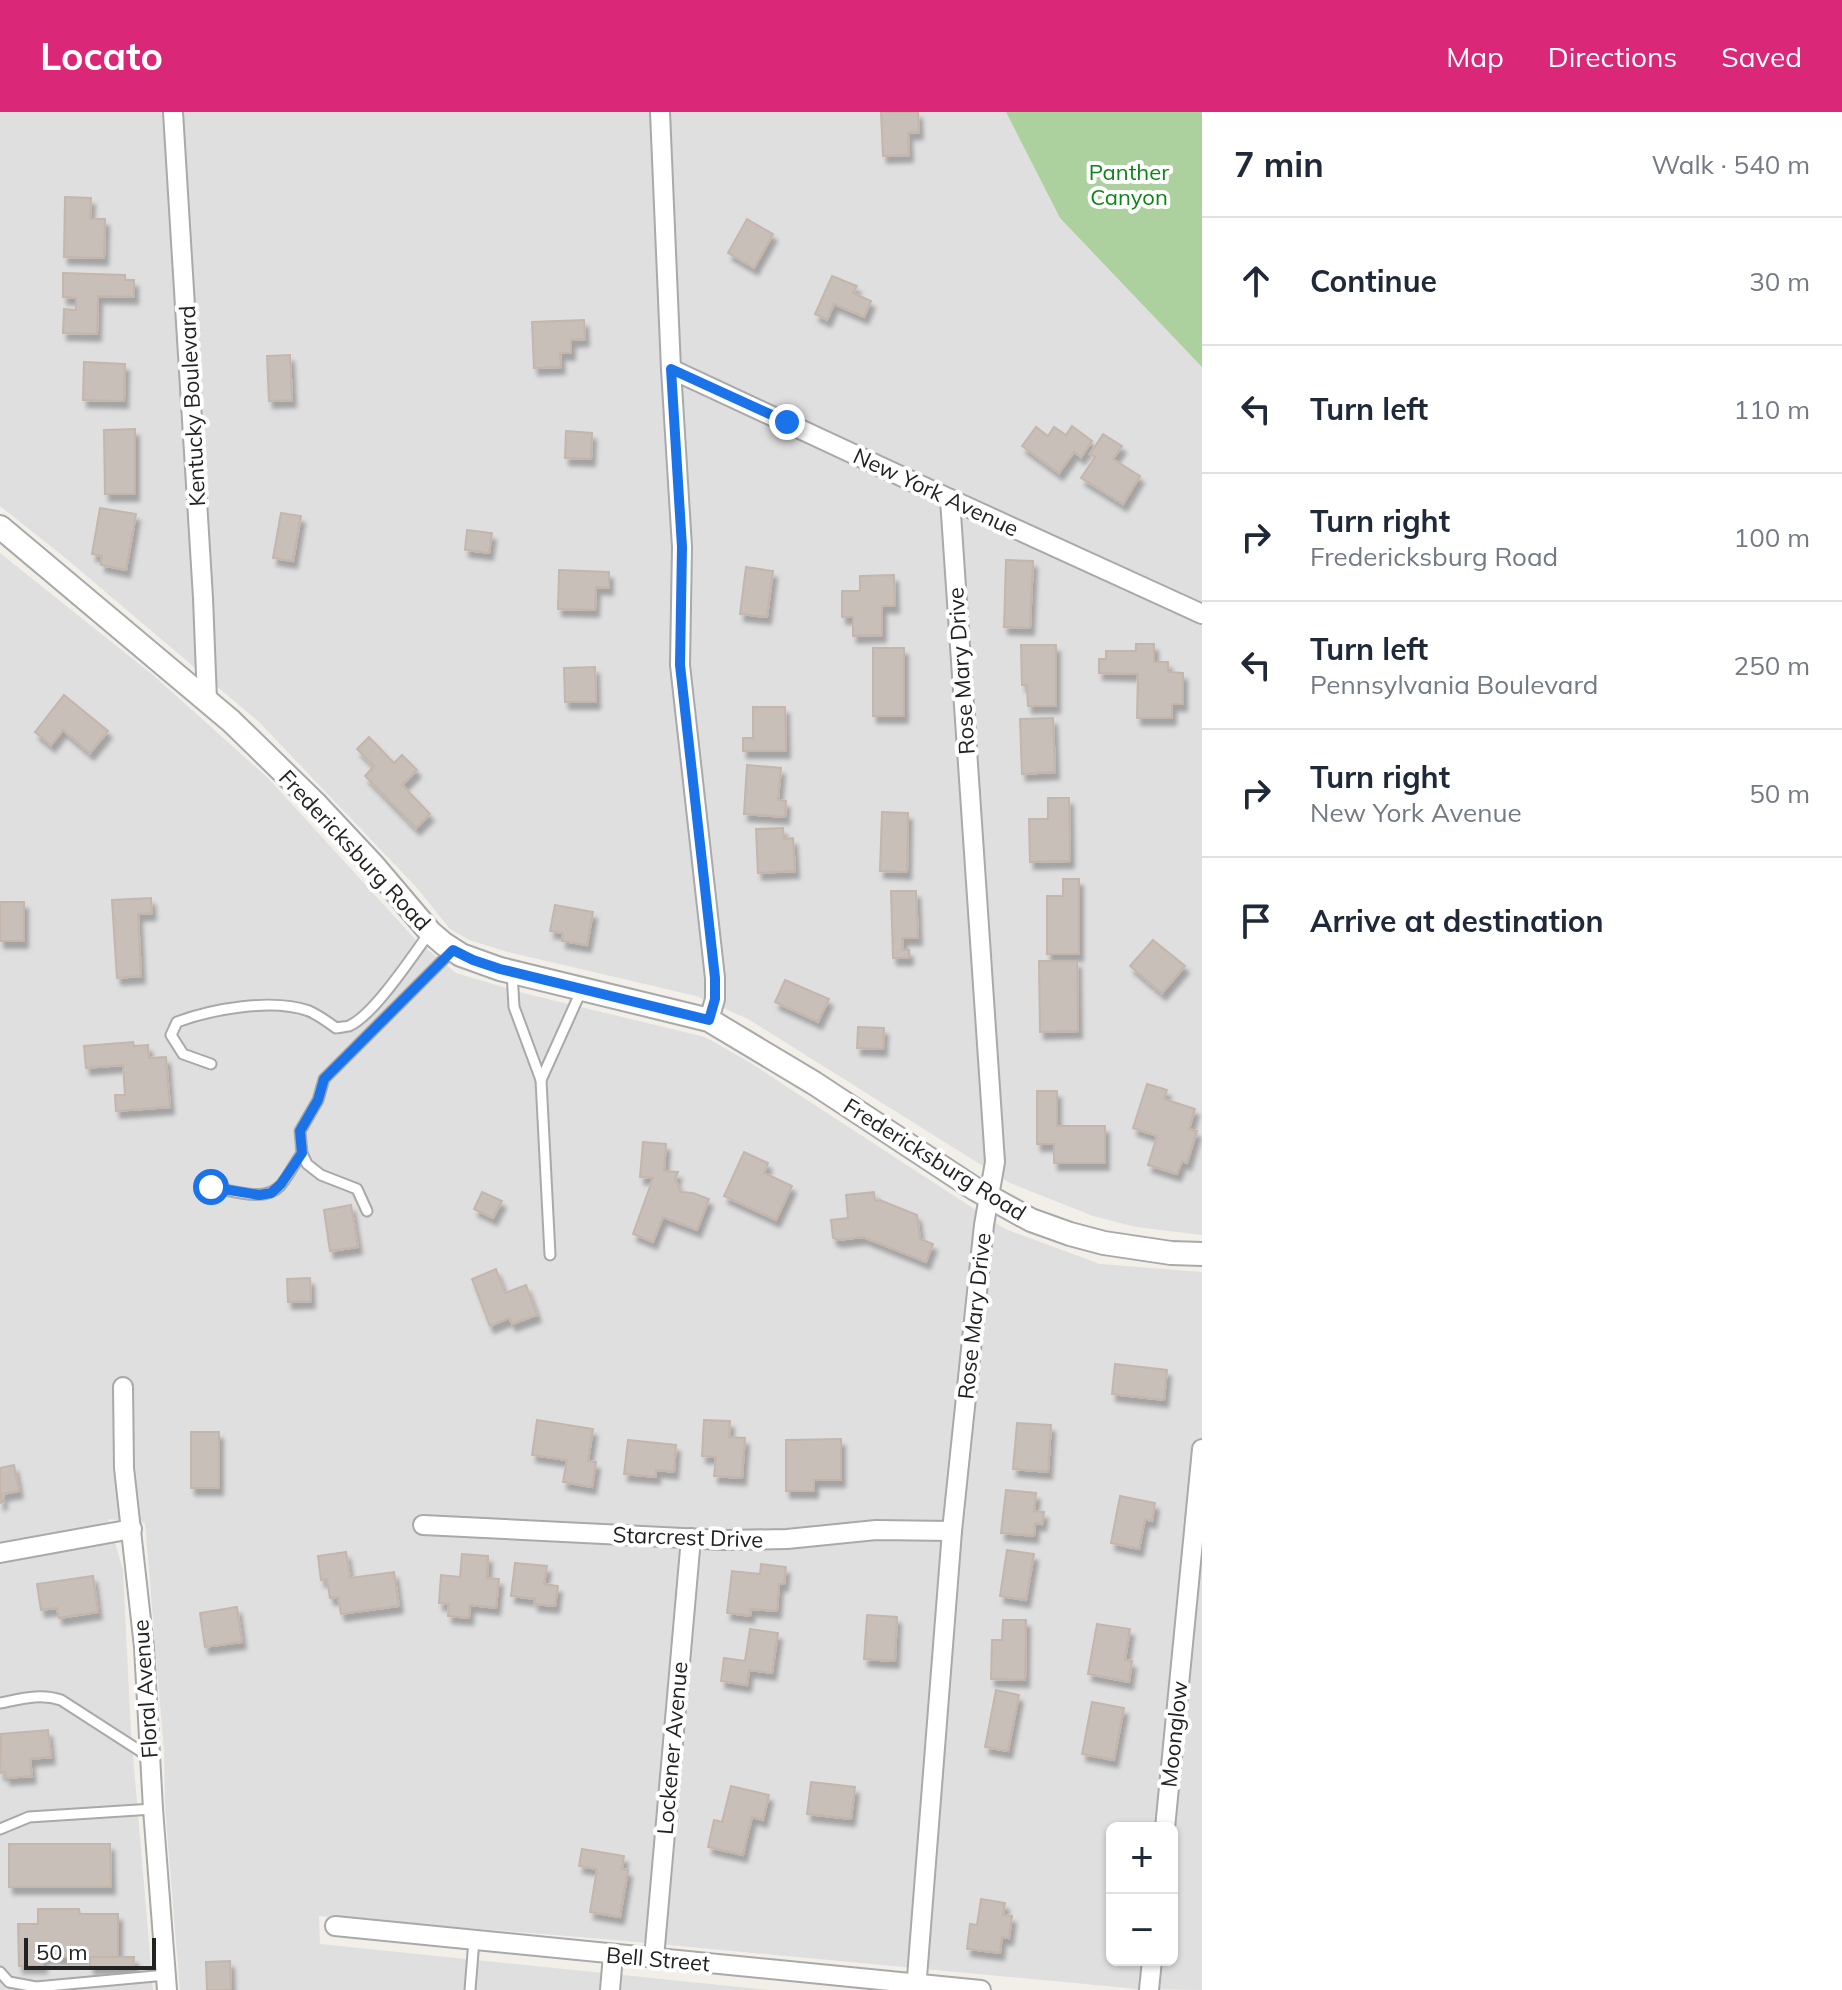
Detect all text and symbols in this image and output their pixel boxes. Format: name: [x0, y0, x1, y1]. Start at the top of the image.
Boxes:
text: Locato: [40, 32, 163, 80]
text: Map: [1446, 39, 1504, 74]
text: Directions: [1548, 39, 1677, 74]
text: Saved: [1721, 39, 1802, 74]
text: 7 min: [1234, 143, 1324, 186]
text: Walk · 540 m: [1651, 148, 1810, 181]
park label: Panther Canyon: [1089, 158, 1169, 211]
icon: ahead: [1234, 259, 1278, 303]
text: Continue: [1310, 262, 1437, 300]
text: 30 m: [1749, 265, 1810, 298]
street label: Kentucky Boulevard: [173, 305, 211, 507]
icon: left: [1234, 387, 1278, 431]
text: Turn left: [1310, 390, 1428, 428]
text: 110 m: [1734, 393, 1810, 426]
route end: [769, 404, 805, 440]
street label: New York Avenue: [849, 441, 1023, 543]
text: Turn right: [1310, 502, 1450, 540]
icon: right: [1234, 515, 1278, 559]
text: 100 m: [1734, 521, 1810, 554]
text: Fredericksburg Road: [1310, 540, 1558, 573]
street label: Rose Mary Drive: [941, 587, 981, 755]
text: Turn left: [1310, 630, 1428, 668]
icon: left: [1234, 643, 1278, 687]
text: 250 m: [1734, 649, 1810, 682]
text: Pennsylvania Boulevard: [1310, 668, 1598, 701]
text: Turn right: [1310, 758, 1450, 796]
street label: Fredericksburg Road: [273, 764, 437, 936]
icon: right: [1234, 771, 1278, 815]
text: 50 m: [1749, 777, 1810, 810]
text: New York Avenue: [1310, 796, 1522, 829]
icon: arrive: [1234, 899, 1278, 943]
text: Arrive at destination: [1310, 902, 1604, 940]
street label: Fredericksburg Road: [839, 1091, 1031, 1227]
route start: [193, 1169, 229, 1205]
street label: Rose Mary Drive: [951, 1231, 997, 1401]
street label: Starcrest Drive: [612, 1520, 764, 1554]
street label: Floral Avenue: [126, 1619, 164, 1759]
street label: Lockener Avenue: [650, 1660, 694, 1836]
street label: Moonglow: [1154, 1679, 1194, 1789]
map controls: [1106, 1822, 1178, 1966]
button: +: [1106, 1822, 1178, 1894]
button: −: [1106, 1894, 1178, 1966]
scale bar: [24, 1934, 156, 1970]
text: 50 m: [36, 1938, 87, 1966]
street label: Bell Street: [605, 1941, 711, 1978]

